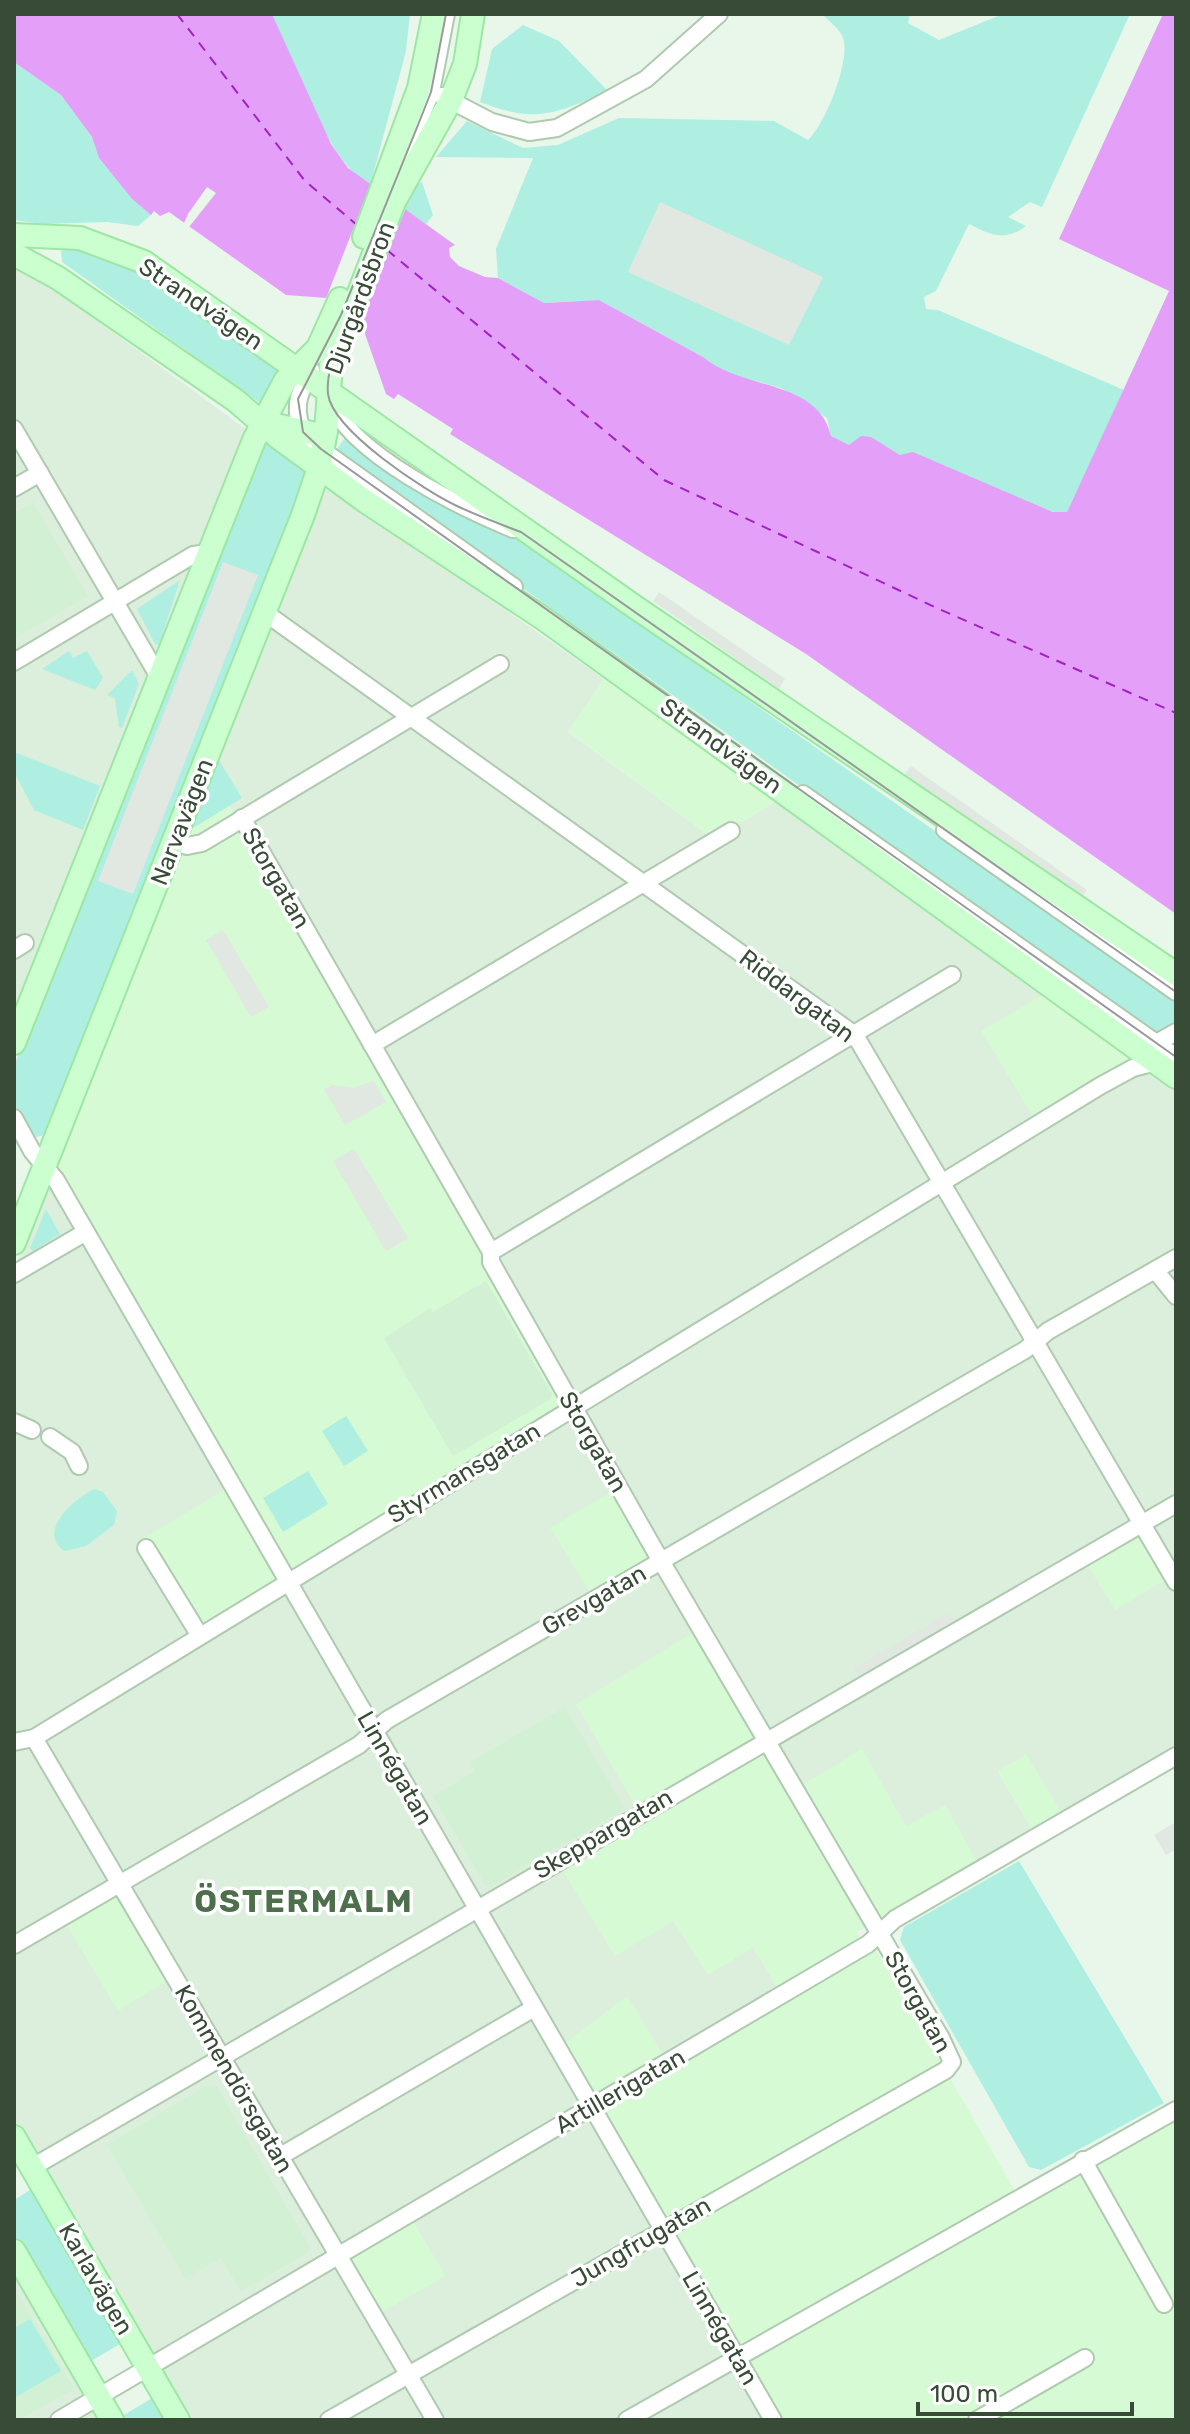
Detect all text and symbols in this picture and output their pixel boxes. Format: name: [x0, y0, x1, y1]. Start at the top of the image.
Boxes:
street label: Djurgårdsbron: [319, 218, 401, 378]
street label: Strandvägen: [134, 252, 268, 356]
street label: Strandvägen: [655, 692, 787, 800]
street label: Narvavägen: [145, 755, 219, 889]
street label: Storgatan: [236, 823, 316, 933]
street label: Riddargatan: [734, 944, 860, 1048]
street label: Storgatan: [553, 1387, 633, 1497]
street label: Styrmansgatan: [383, 1417, 545, 1529]
street label: Grevgatan: [537, 1559, 651, 1641]
street label: Linnégatan: [351, 1706, 439, 1830]
street label: Skeppargatan: [529, 1783, 677, 1885]
district label: ÖSTERMALM: [194, 1882, 414, 1920]
street label: Storgatan: [879, 1946, 957, 2058]
street label: Kommendörsgatan: [169, 1980, 299, 2178]
street label: Artillerigatan: [550, 2043, 690, 2139]
street label: Jungfrugatan: [566, 2191, 716, 2293]
street label: Karlavägen: [53, 2218, 139, 2340]
street label: Linnégatan: [676, 2266, 764, 2390]
scale bar: [918, 2366, 1132, 2416]
text: 100 m: [930, 2380, 998, 2408]

